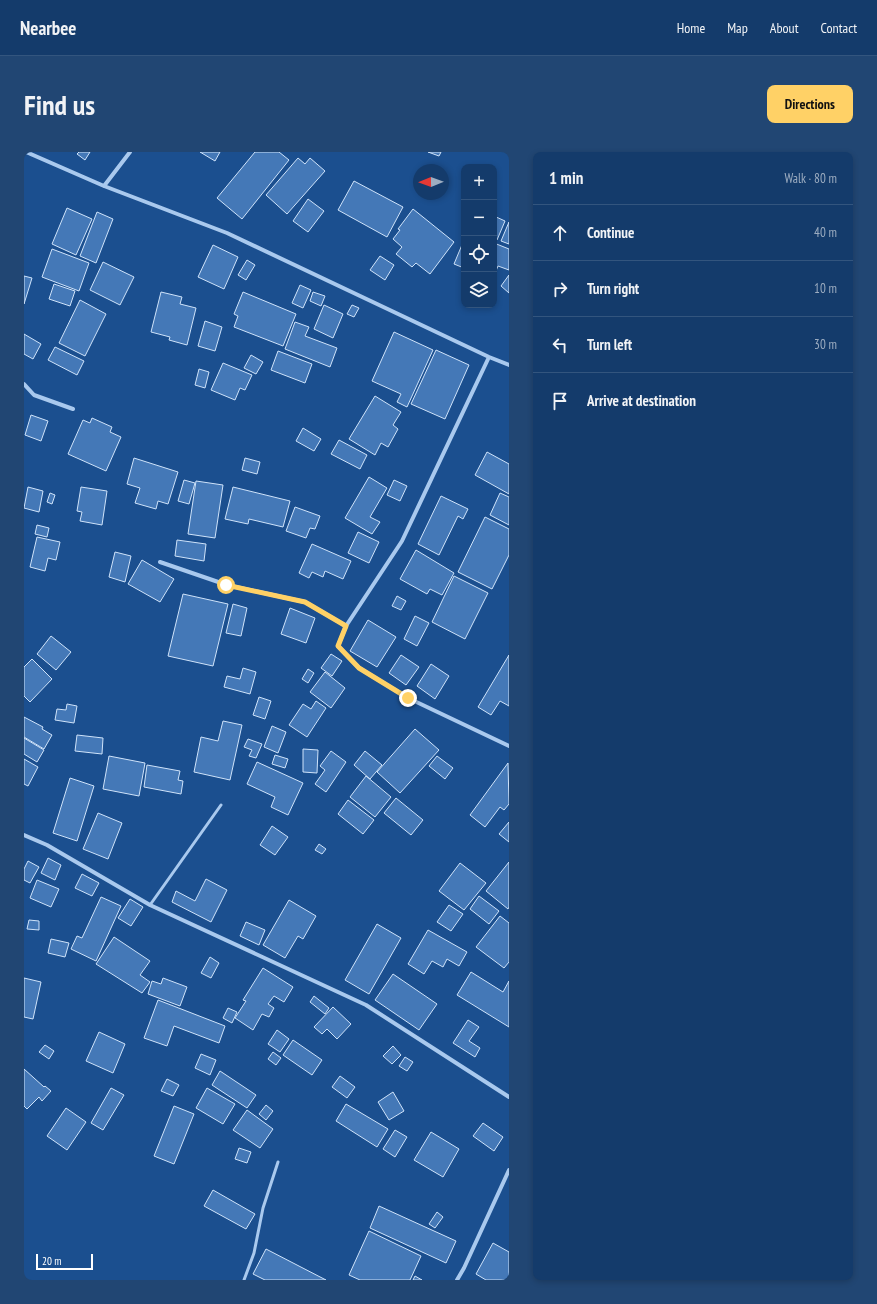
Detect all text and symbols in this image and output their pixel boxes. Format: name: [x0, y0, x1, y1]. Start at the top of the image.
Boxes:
text: Nearbee: [20, 16, 77, 40]
text: Home: [677, 19, 705, 37]
text: Map: [727, 19, 748, 37]
text: About: [770, 19, 799, 37]
text: Contact: [821, 19, 857, 37]
button: Directions: [767, 85, 853, 123]
text: Find us: [24, 86, 95, 123]
north arrow: [413, 164, 449, 200]
map controls: [461, 164, 497, 308]
button: +: [461, 164, 497, 200]
text: 1 min: [549, 167, 583, 189]
text: Walk · 80 m: [785, 170, 837, 187]
button: −: [461, 200, 497, 236]
icon: ahead: [549, 222, 571, 244]
text: Continue: [587, 223, 634, 242]
text: 40 m: [814, 224, 837, 241]
button: locate: [461, 236, 497, 272]
button: layers: [461, 272, 497, 308]
icon: right: [549, 278, 571, 300]
text: Turn right: [587, 279, 639, 298]
text: 10 m: [814, 280, 837, 297]
icon: left: [549, 334, 571, 356]
text: Turn left: [587, 335, 632, 354]
text: 30 m: [814, 336, 837, 353]
icon: arrive: [549, 390, 571, 412]
text: Arrive at destination: [587, 391, 696, 410]
route start: [217, 576, 235, 594]
route end: [399, 689, 417, 707]
scale bar: [36, 1252, 93, 1271]
text: 20 m: [42, 1254, 61, 1268]

